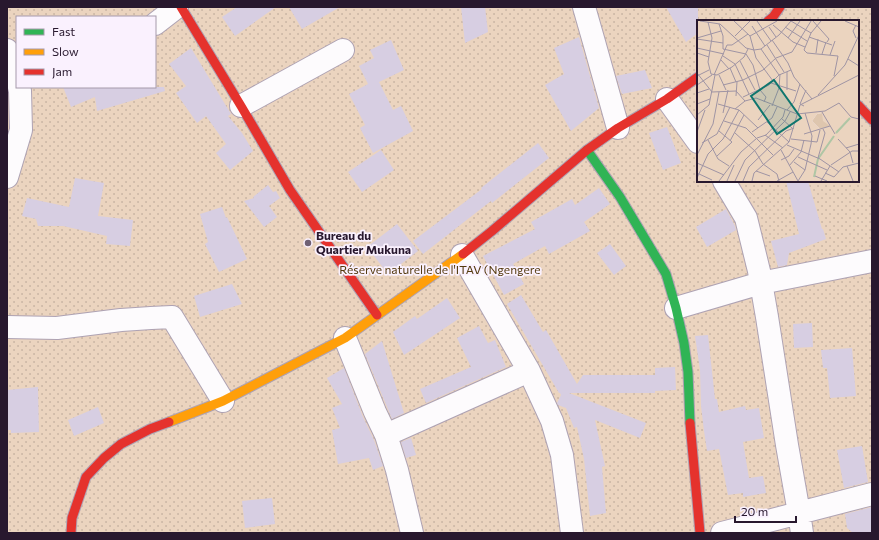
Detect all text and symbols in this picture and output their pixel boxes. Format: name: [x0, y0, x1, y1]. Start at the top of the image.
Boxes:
legend: [16, 16, 156, 88]
inset map: [697, 20, 859, 182]
text: Fast: [52, 24, 75, 38]
text: Slow: [52, 44, 79, 58]
text: Jam: [52, 64, 72, 79]
place label: Bureau du Quartier Mukuna: [316, 228, 411, 256]
marker: Bureau du Quartier Mukuna: [303, 238, 313, 248]
park label: Réserve naturelle de l'ITAV (Ngengere: [339, 262, 541, 276]
scale bar: [735, 498, 796, 524]
text: 20 m: [741, 504, 768, 518]

